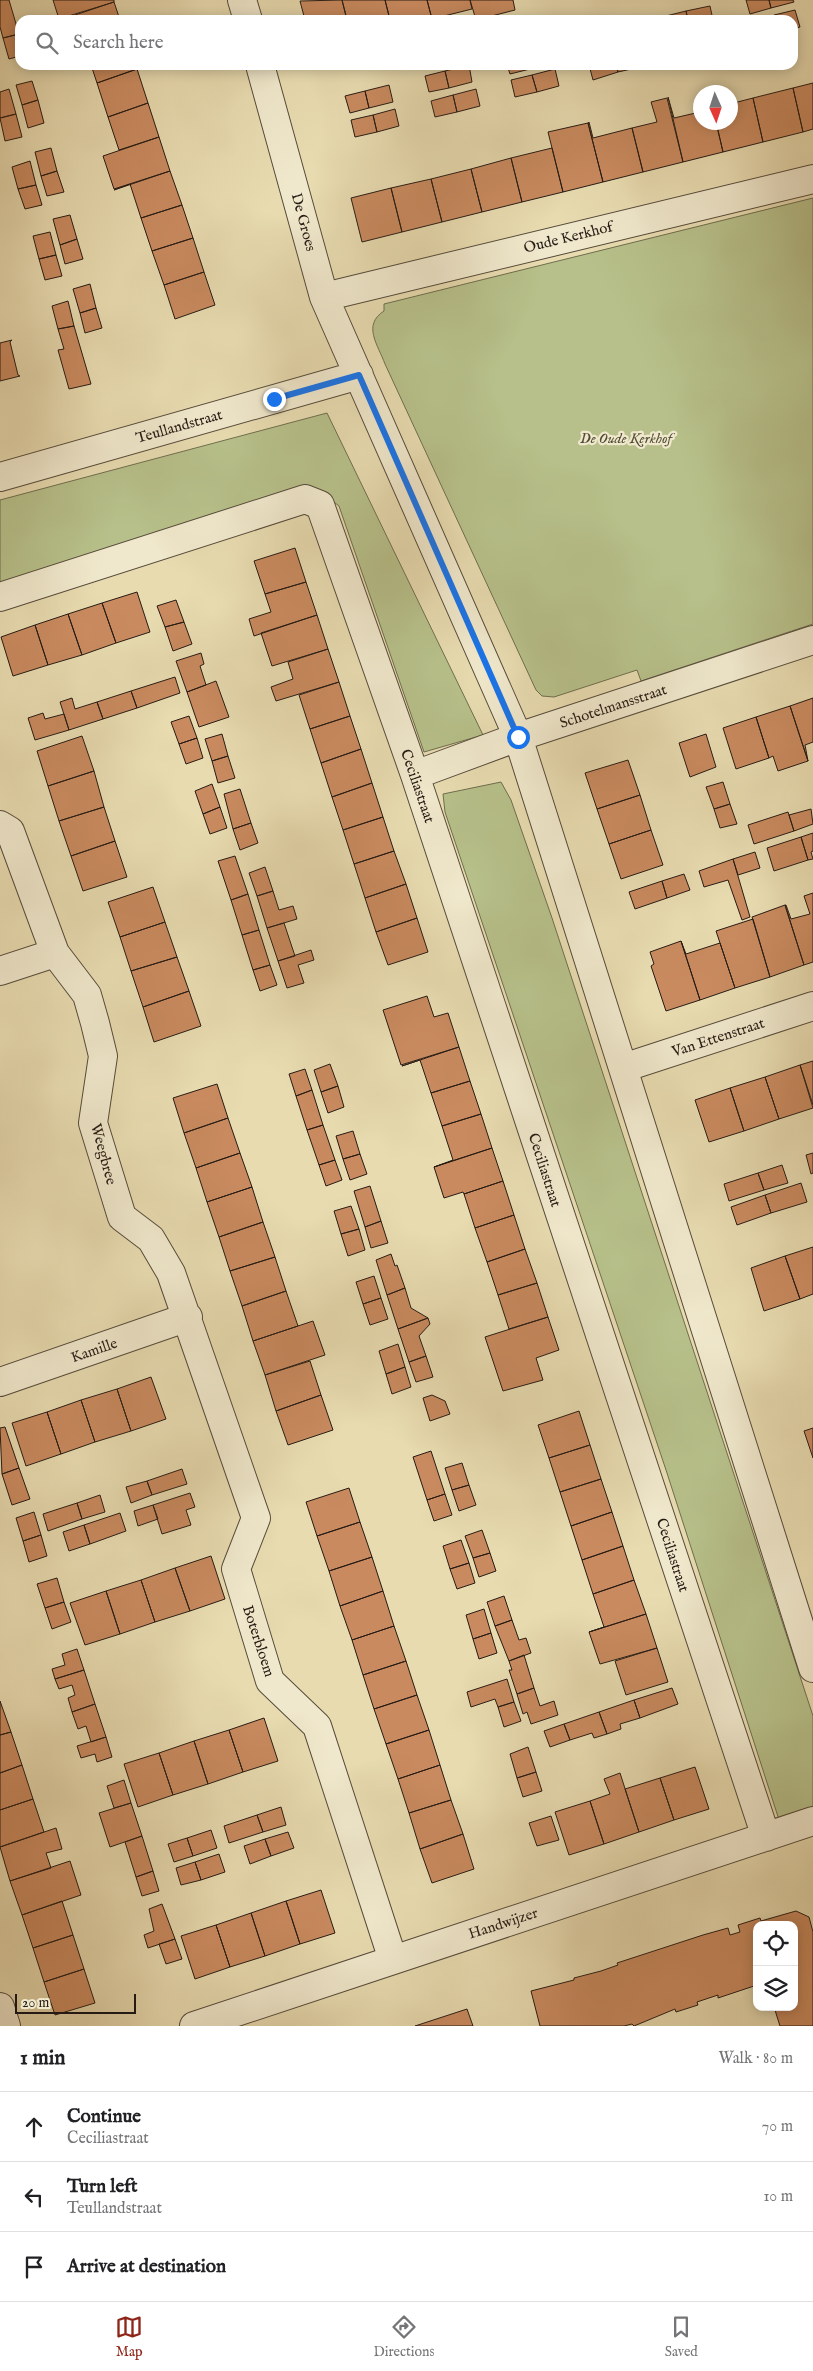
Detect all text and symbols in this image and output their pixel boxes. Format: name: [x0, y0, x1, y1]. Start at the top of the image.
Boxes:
search box: [15, 15, 798, 70]
icon: search: [33, 29, 61, 57]
text: Search here: [73, 31, 164, 55]
north arrow: [693, 85, 738, 130]
street label: De Groes: [287, 191, 320, 254]
street label: Oude Kerkhof: [522, 217, 617, 258]
route end: [263, 388, 286, 411]
street label: Teullandstraat: [134, 405, 225, 448]
park label: De Oude Kerkhof: [580, 429, 675, 448]
street label: Schotelmansstraat: [557, 680, 669, 733]
route start: [507, 726, 530, 749]
street label: Ceciliastraat: [396, 747, 439, 826]
street label: Van Ettenstraat: [669, 1014, 767, 1062]
street label: Weegbree: [86, 1121, 121, 1187]
street label: Ceciliastraat: [524, 1131, 565, 1210]
street label: Kamille: [68, 1334, 120, 1367]
street label: Ceciliastraat: [652, 1516, 693, 1595]
street label: Boterbloem: [238, 1603, 279, 1680]
street label: Handwijzer: [466, 1903, 541, 1944]
map controls: [753, 1921, 798, 2011]
button: locate: [753, 1921, 798, 1966]
button: layers: [753, 1966, 798, 2011]
scale bar: [15, 1991, 136, 2014]
text: 20 m: [22, 1994, 49, 2012]
text: 1 min: [20, 2045, 65, 2072]
text: Walk · 80 m: [718, 2049, 793, 2069]
text: Continue: [67, 2105, 141, 2129]
icon: ahead: [20, 2113, 48, 2141]
text: 70 m: [762, 2117, 793, 2137]
text: Ceciliastraat: [67, 2129, 149, 2149]
text: Turn left: [67, 2175, 138, 2199]
icon: left: [20, 2183, 48, 2211]
text: 10 m: [763, 2187, 793, 2207]
text: Teullandstraat: [67, 2199, 162, 2219]
icon: arrive: [20, 2253, 48, 2281]
text: Arrive at destination: [67, 2255, 226, 2279]
tab: Map: [115, 2313, 143, 2361]
tab: Directions: [373, 2313, 434, 2361]
tab: Saved: [665, 2313, 698, 2361]

